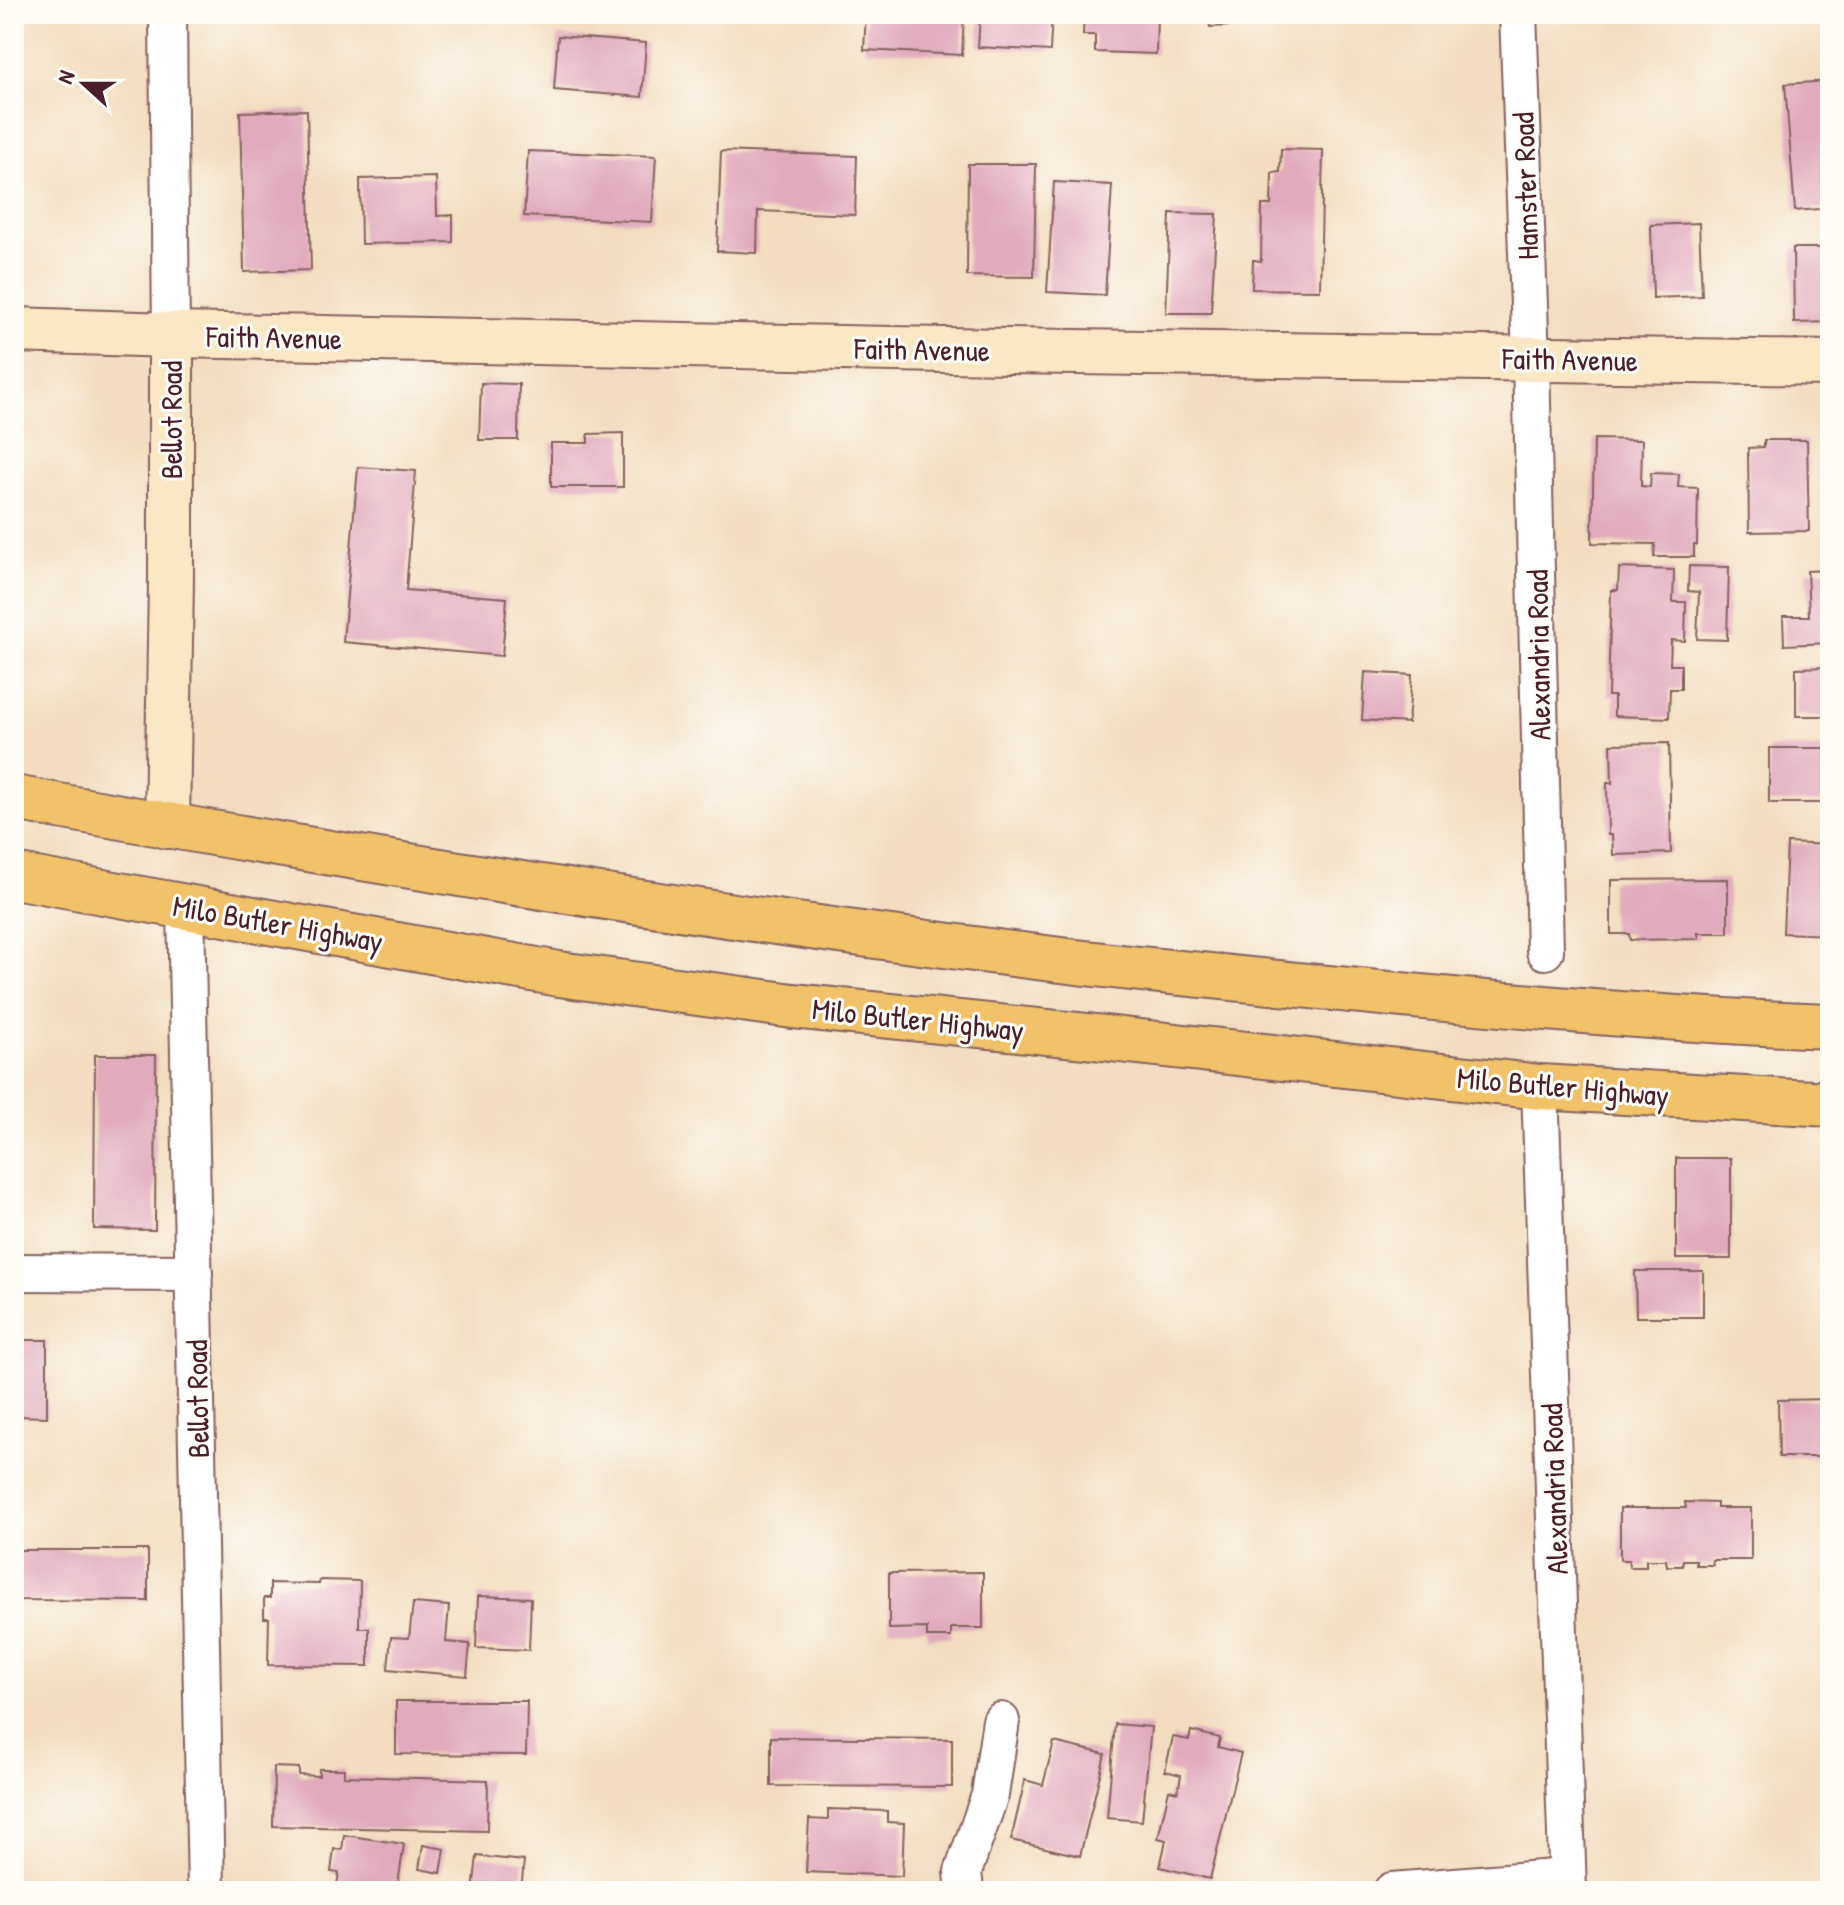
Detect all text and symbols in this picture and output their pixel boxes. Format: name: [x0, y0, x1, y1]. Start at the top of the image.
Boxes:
north arrow: [44, 44, 124, 124]
text: N: [49, 66, 82, 88]
street label: Hamster Road: [1502, 111, 1548, 260]
street label: Faith Avenue: [205, 316, 342, 358]
street label: Faith Avenue: [853, 328, 990, 370]
street label: Faith Avenue: [1501, 338, 1638, 380]
street label: Bellot Road: [151, 360, 191, 479]
street label: Alexandria Road: [1517, 569, 1559, 741]
street label: Milo Butler Highway: [170, 885, 386, 961]
street label: Milo Butler Highway: [810, 988, 1026, 1050]
street label: Milo Butler Highway: [1455, 1057, 1671, 1115]
street label: Bellot Road: [176, 1339, 218, 1459]
street label: Alexandria Road: [1531, 1402, 1577, 1575]

